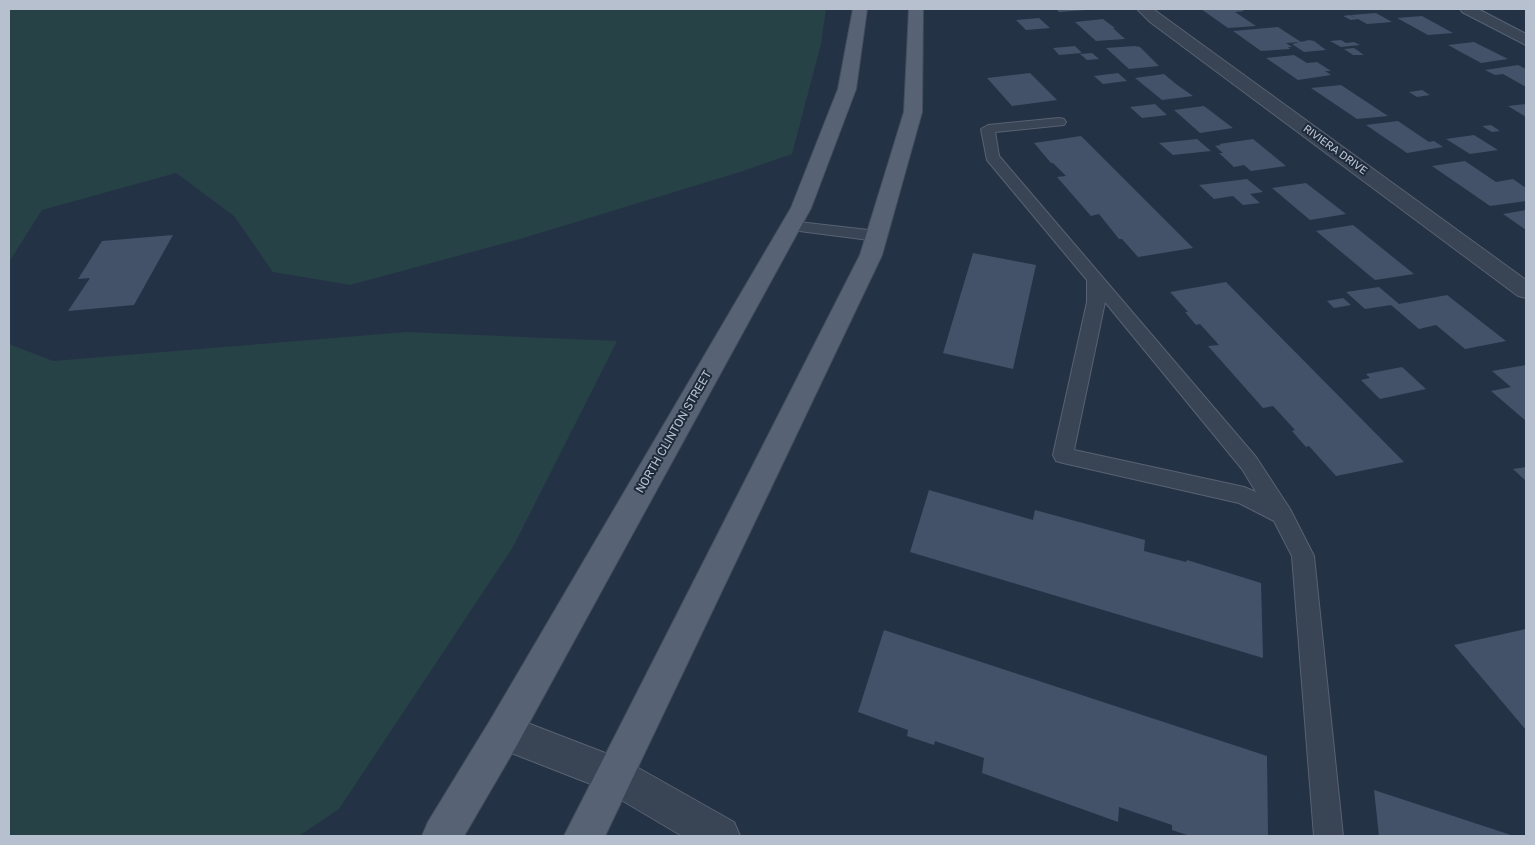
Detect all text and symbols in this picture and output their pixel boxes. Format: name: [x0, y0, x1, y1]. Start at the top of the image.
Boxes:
street label: RIVIERA DRIVE: [1300, 122, 1370, 178]
street label: NORTH CLINTON STREET: [633, 368, 715, 496]

